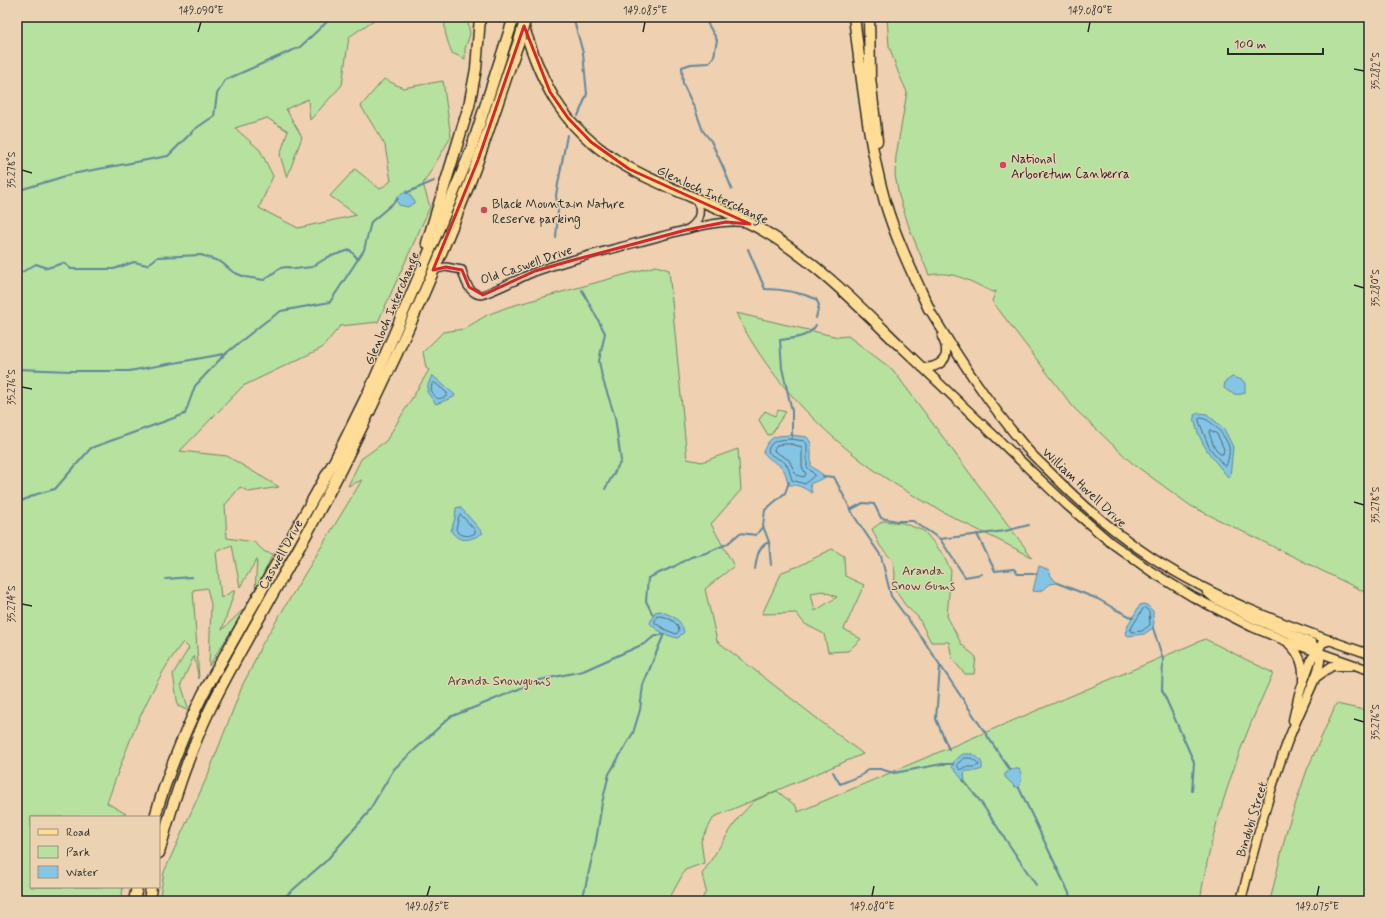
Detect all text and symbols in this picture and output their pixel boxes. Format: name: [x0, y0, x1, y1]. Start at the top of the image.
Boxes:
text: 149.090°E: [179, 4, 224, 18]
text: 149.085°E: [623, 4, 667, 18]
text: 149.080°E: [1068, 4, 1112, 18]
scale bar: [1228, 30, 1323, 56]
text: 100 m: [1234, 37, 1266, 53]
text: 35.282°S: [1369, 52, 1383, 90]
text: 35.278°S: [5, 151, 19, 188]
place label: National Arboretum Canberra: [1011, 151, 1130, 183]
marker: National Arboretum Canberra: [998, 160, 1008, 170]
street label: Glenloch Interchange: [653, 162, 771, 231]
place label: Black Mountain Nature Reserve parking: [492, 196, 625, 229]
marker: Black Mountain Nature Reserve parking: [479, 205, 489, 215]
street label: Old Caswell Drive: [478, 242, 575, 289]
street label: Glenloch Interchange: [361, 249, 426, 369]
text: 35.280°S: [1369, 269, 1383, 307]
text: 35.276°S: [5, 369, 19, 405]
street label: William Hovell Drive: [1038, 445, 1130, 532]
text: 35.278°S: [1369, 486, 1383, 523]
street label: Caswell Drive: [255, 517, 308, 593]
park label: Aranda Snow Gums: [891, 563, 955, 595]
text: 35.274°S: [5, 585, 19, 622]
park label: Aranda Snowgums: [447, 673, 551, 690]
text: 35.276°S: [1369, 704, 1383, 740]
street label: Bindubi Street: [1233, 780, 1272, 859]
legend: [30, 816, 160, 888]
text: Road: [66, 825, 90, 841]
text: Park: [66, 845, 90, 861]
text: Water: [66, 865, 98, 881]
text: 149.085°E: [405, 900, 449, 914]
text: 149.080°E: [850, 900, 894, 914]
text: 149.075°E: [1295, 900, 1339, 914]

